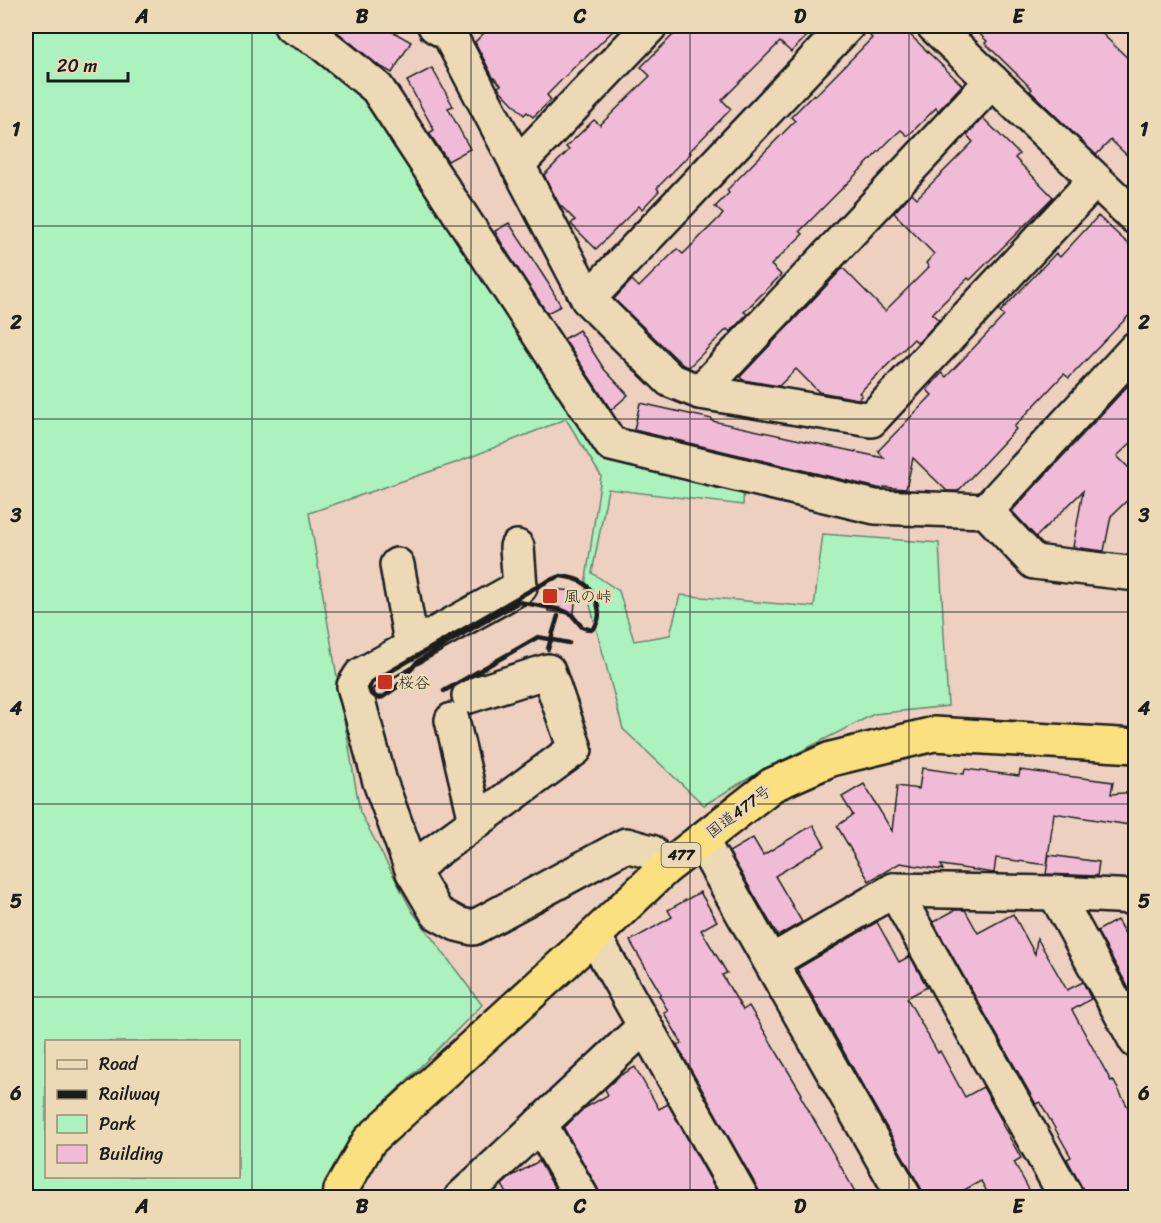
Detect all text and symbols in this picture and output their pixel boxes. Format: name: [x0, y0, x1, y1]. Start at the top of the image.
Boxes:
text: A: [134, 0, 149, 34]
text: B: [356, 0, 369, 34]
text: C: [573, 0, 587, 34]
text: D: [794, 0, 807, 34]
text: E: [1012, 0, 1025, 34]
scale bar: [48, 45, 128, 83]
text: 20 m: [57, 50, 97, 82]
text: 1: [12, 112, 21, 147]
text: 1: [1140, 112, 1149, 147]
text: 2: [9, 305, 22, 340]
text: 2: [1137, 305, 1150, 340]
text: 3: [10, 498, 22, 533]
text: 3: [1138, 498, 1150, 533]
place label: 風の峠: [564, 582, 612, 611]
marker: 風の峠: [541, 587, 559, 605]
place label: 桜谷: [398, 668, 430, 697]
marker: 桜谷: [376, 673, 394, 691]
text: 4: [9, 691, 23, 726]
text: 4: [1137, 691, 1151, 726]
street label: 国道477号: [699, 777, 777, 846]
road number: 477: [662, 843, 700, 867]
text: 5: [10, 884, 22, 919]
text: 5: [1138, 884, 1150, 919]
legend: [45, 1040, 240, 1178]
text: Road: [99, 1048, 139, 1080]
text: 6: [9, 1076, 22, 1111]
text: 6: [1137, 1076, 1150, 1111]
text: Railway: [99, 1078, 161, 1110]
text: Park: [99, 1108, 136, 1140]
text: Building: [99, 1138, 163, 1170]
text: A: [134, 1189, 149, 1223]
text: B: [356, 1189, 369, 1223]
text: C: [573, 1189, 587, 1223]
text: D: [794, 1189, 807, 1223]
text: E: [1012, 1189, 1025, 1223]

